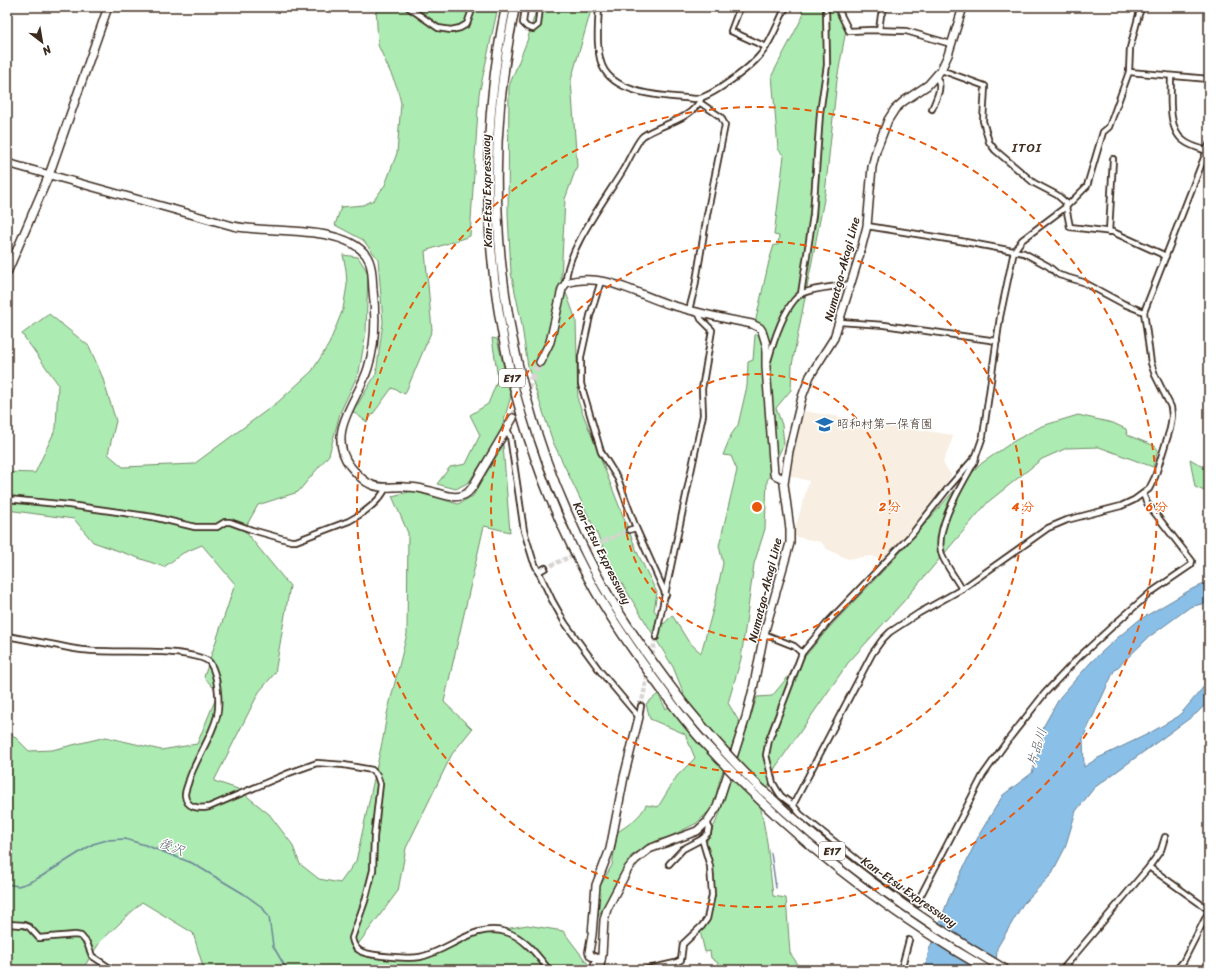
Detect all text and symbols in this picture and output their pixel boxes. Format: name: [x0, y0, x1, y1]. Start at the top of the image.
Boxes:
north arrow: [22, 22, 62, 62]
text: N: [38, 40, 56, 60]
street label: Kan-Etsu Expressway: [475, 133, 499, 248]
district label: ITOI: [1011, 136, 1042, 159]
street label: Numatga-Akagi Line: [818, 214, 866, 324]
road number: E17: [499, 369, 525, 387]
place label: 昭和村第一保育園: [837, 413, 933, 435]
school or university icon: 昭和村第一保育園: [814, 414, 834, 434]
text: 2 分: [878, 496, 901, 518]
text: 4 分: [1011, 496, 1034, 518]
text: 6 分: [1145, 496, 1168, 518]
street label: Kan-Etsu Expressway: [567, 498, 638, 609]
centre of rings: [750, 500, 764, 514]
street label: Numatga-Akagi Line: [741, 535, 789, 645]
water label: 片品川: [1020, 725, 1053, 769]
water label: 後沢: [155, 831, 189, 862]
road number: E17: [819, 842, 845, 860]
street label: Kan-Etsu Expressway: [856, 851, 962, 934]

